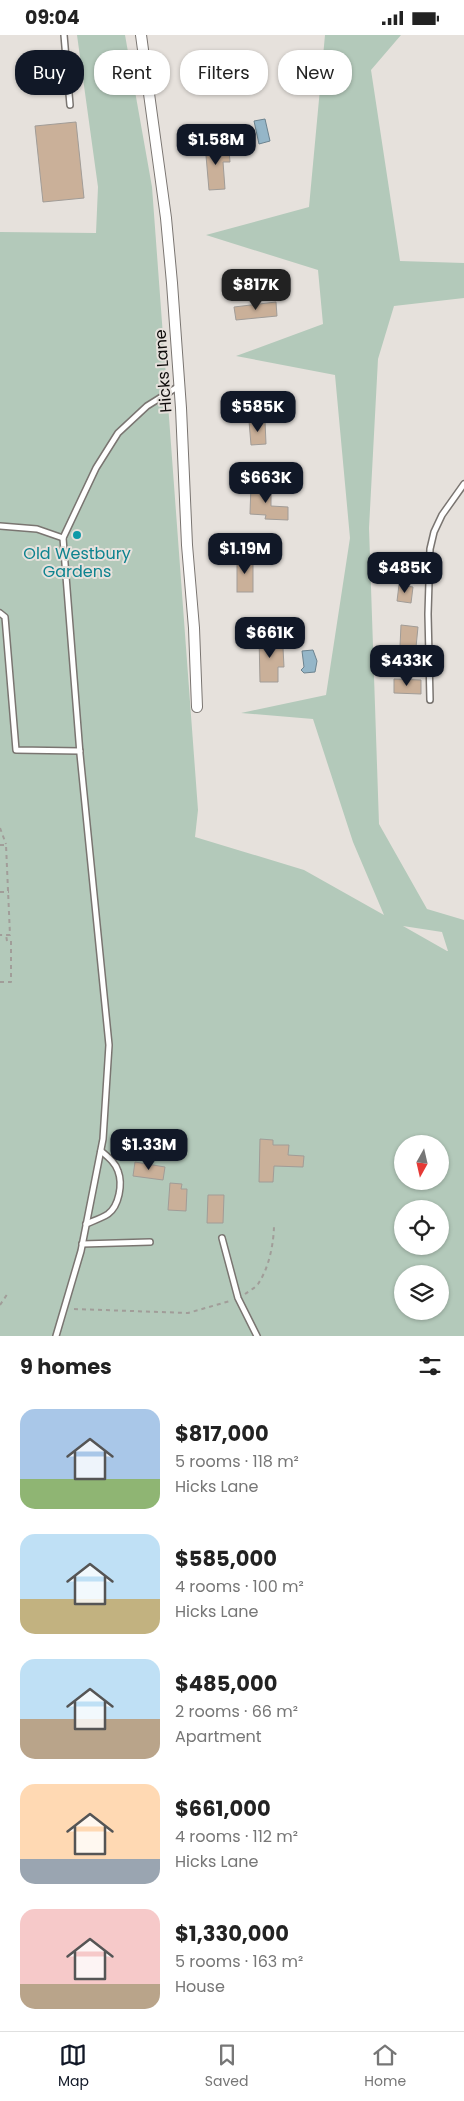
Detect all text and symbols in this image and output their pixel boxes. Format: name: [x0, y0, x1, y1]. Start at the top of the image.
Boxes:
text: 09:04: [25, 4, 80, 31]
chip: Buy: [15, 50, 84, 95]
chip: Rent: [94, 50, 170, 95]
chip: Filters: [180, 50, 268, 95]
chip: New: [278, 50, 352, 95]
pin: $1.58M: [175, 123, 257, 166]
text: $1.58M: [188, 128, 244, 151]
pin: $817K: [221, 269, 291, 311]
text: $817K: [233, 273, 279, 296]
street label: Hicks Lane: [149, 328, 177, 413]
pin: $585K: [223, 391, 293, 433]
text: $585K: [232, 395, 284, 418]
pin: $663K: [231, 461, 301, 504]
text: $663K: [240, 466, 292, 489]
marker: Old Westbury Gardens: [71, 529, 83, 541]
pin: $1.19M: [204, 533, 286, 575]
text: $1.19M: [219, 537, 271, 560]
place label: Old Westbury Gardens: [23, 542, 131, 583]
pin: $485K: [370, 551, 440, 594]
text: $485K: [378, 556, 432, 579]
pin: $661K: [235, 617, 305, 659]
text: $661K: [246, 621, 294, 644]
pin: $433K: [372, 645, 442, 687]
text: $433K: [381, 649, 433, 672]
pin: $1.33M: [108, 1129, 190, 1171]
text: $1.33M: [121, 1133, 177, 1156]
north arrow: [394, 1135, 449, 1190]
map controls: [394, 1135, 449, 1320]
button: locate: [394, 1200, 449, 1255]
button: layers: [394, 1265, 449, 1320]
text: 9 homes: [20, 1352, 112, 1381]
icon: filters: [416, 1352, 444, 1380]
text: $817,000: [175, 1419, 269, 1448]
icon: home: [60, 1429, 120, 1489]
text: 5 rooms · 118 m²: [175, 1450, 299, 1473]
text: Hicks Lane: [175, 1475, 258, 1498]
text: $585,000: [175, 1544, 277, 1573]
icon: home: [60, 1554, 120, 1614]
text: 4 rooms · 100 m²: [175, 1575, 304, 1598]
text: Hicks Lane: [175, 1600, 258, 1623]
text: $485,000: [175, 1669, 277, 1698]
icon: home: [60, 1679, 120, 1739]
text: 2 rooms · 66 m²: [175, 1700, 298, 1723]
text: Apartment: [175, 1725, 262, 1748]
text: $661,000: [175, 1794, 271, 1823]
icon: home: [60, 1804, 120, 1864]
text: 4 rooms · 112 m²: [175, 1825, 298, 1848]
text: Hicks Lane: [175, 1850, 258, 1873]
text: $1,330,000: [175, 1919, 289, 1948]
icon: home: [60, 1929, 120, 1989]
text: 5 rooms · 163 m²: [175, 1950, 303, 1973]
text: House: [175, 1975, 225, 1998]
tab: Map: [58, 2041, 89, 2092]
tab: Saved: [205, 2041, 248, 2092]
tab: Home: [364, 2041, 406, 2092]

